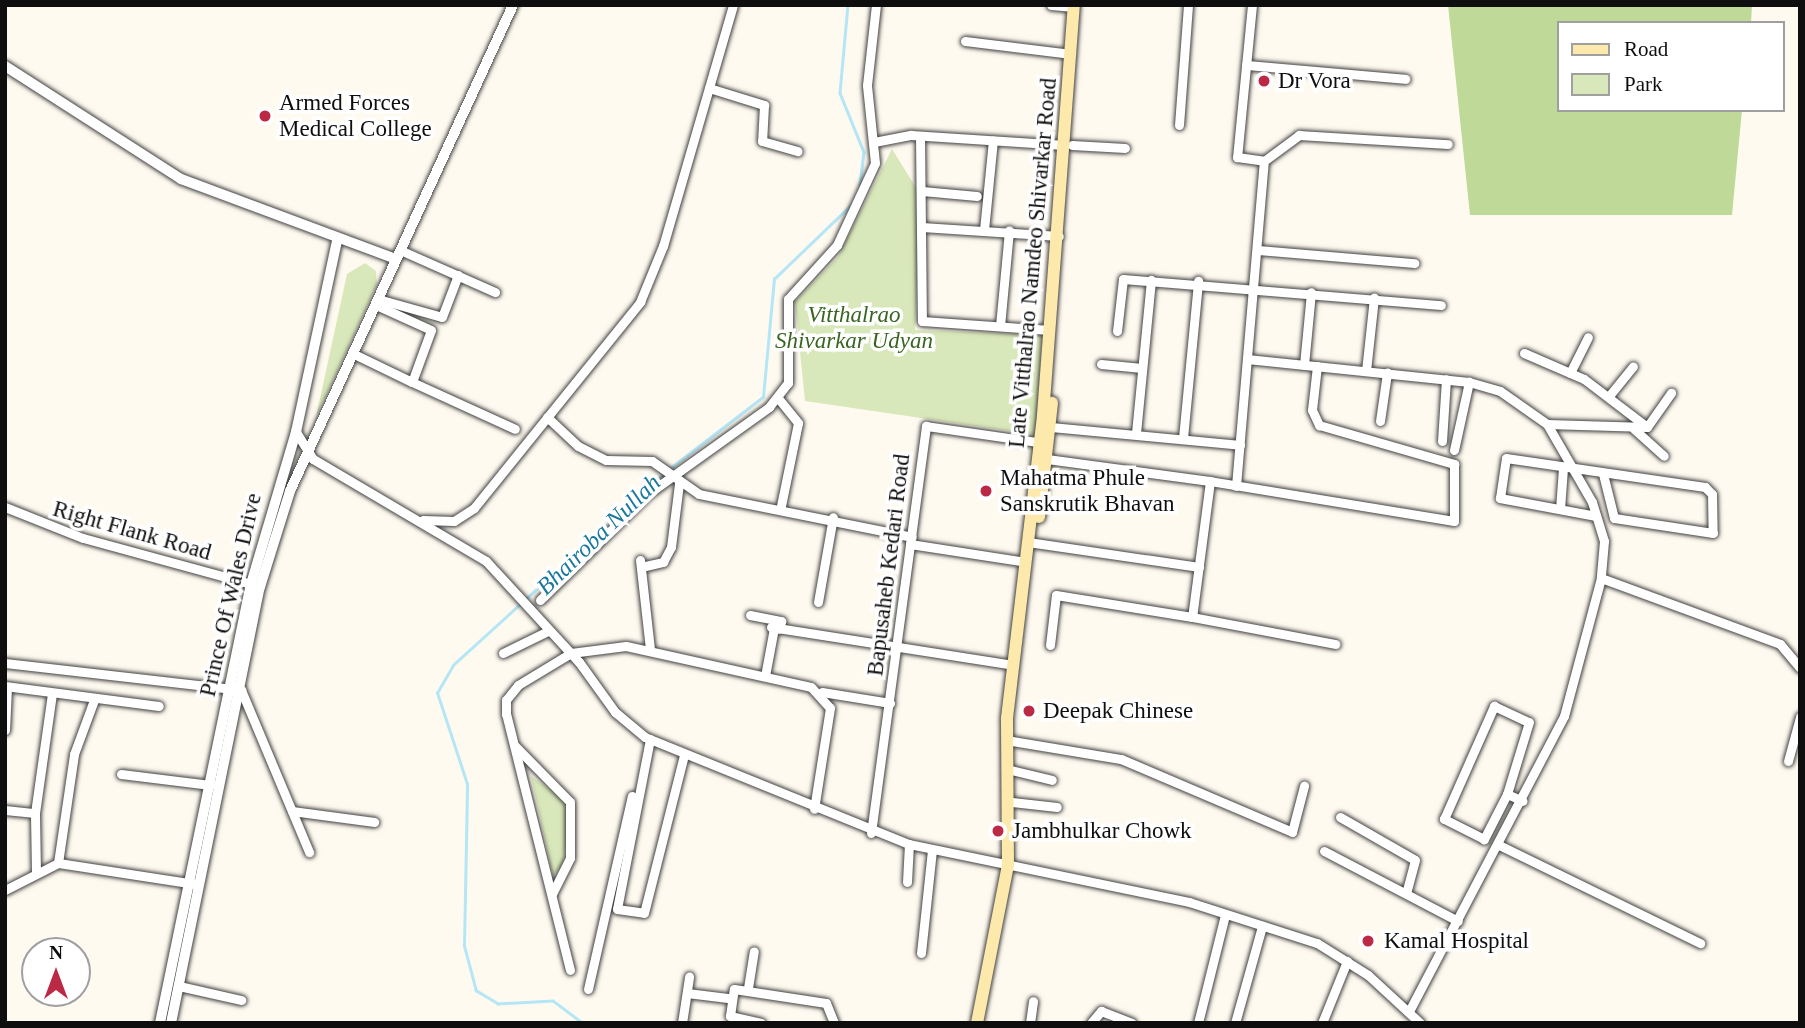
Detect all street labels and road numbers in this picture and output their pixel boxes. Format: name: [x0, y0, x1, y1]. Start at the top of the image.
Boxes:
street label: Late Vitthalrao Namdeo Shivarkar Road: [1003, 77, 1063, 449]
street label: Bapusaheb Kedari Road: [862, 452, 916, 678]
street label: Prince Of Wales Drive: [194, 490, 268, 700]
street label: Right Flank Road: [50, 495, 214, 567]

